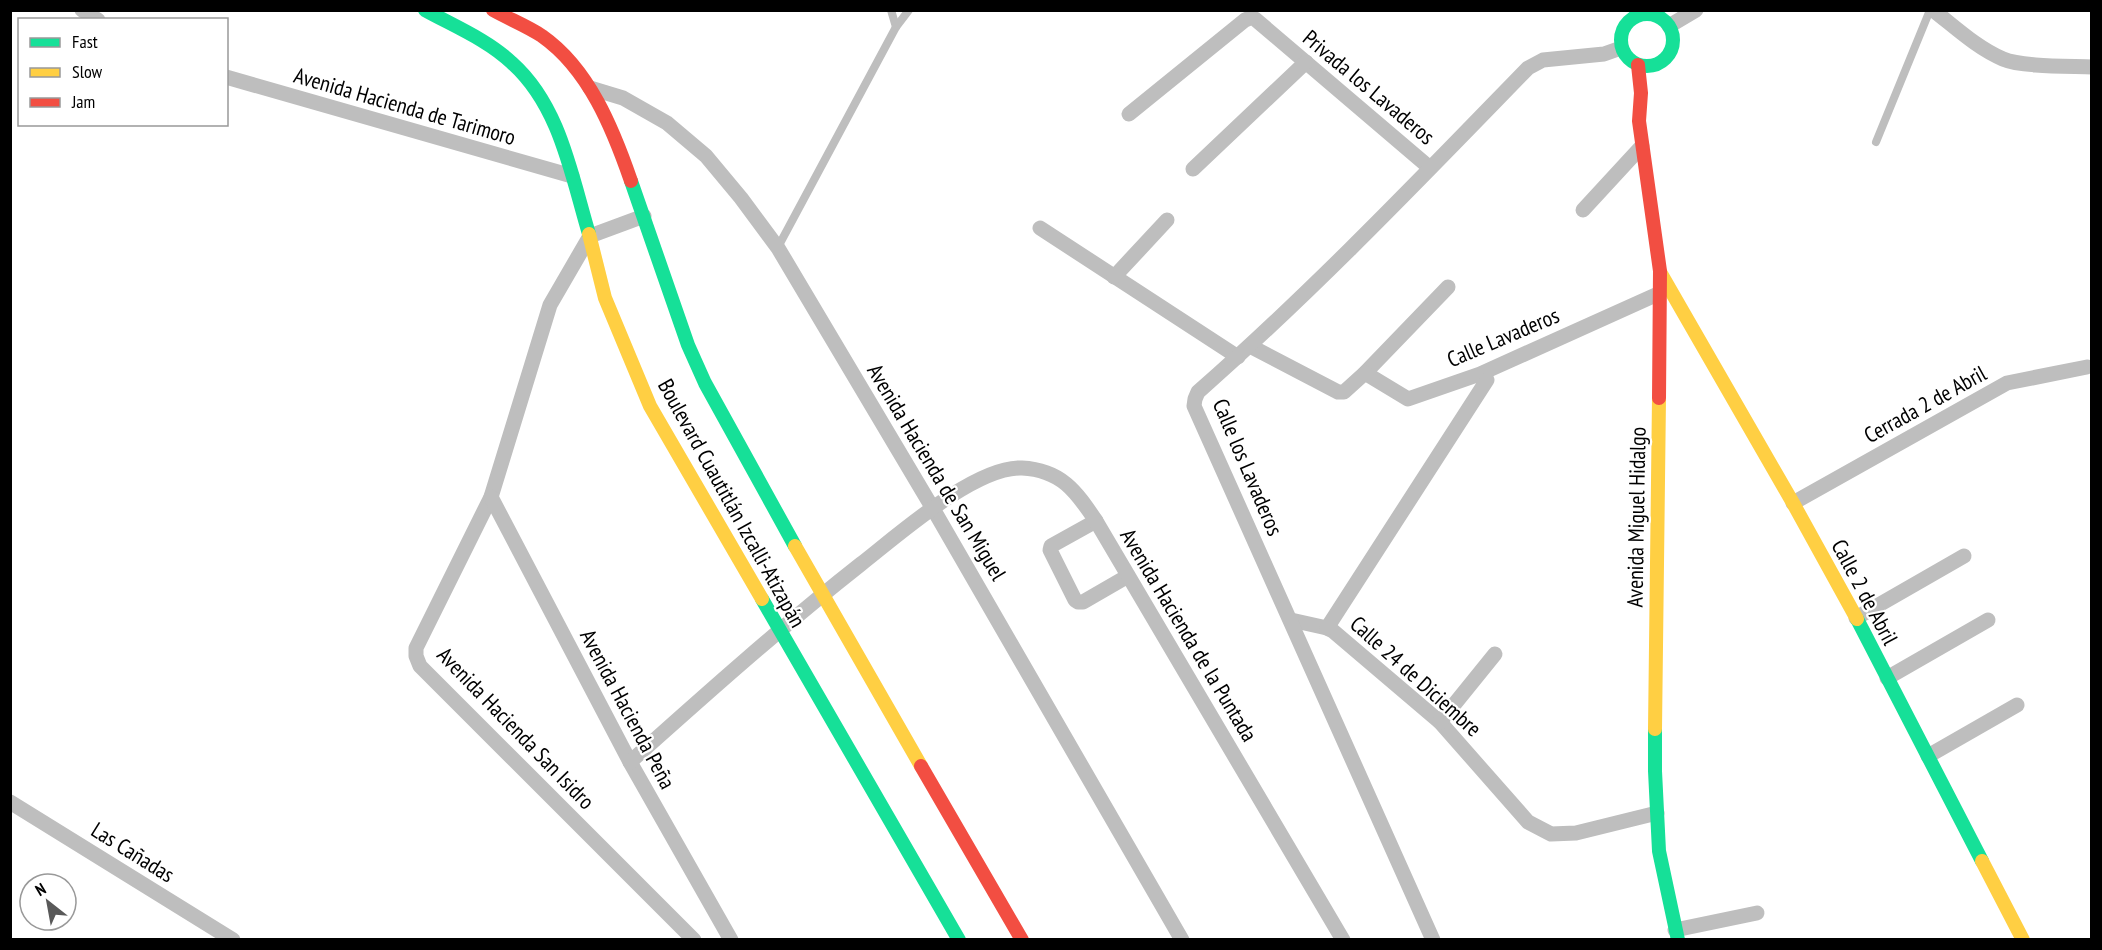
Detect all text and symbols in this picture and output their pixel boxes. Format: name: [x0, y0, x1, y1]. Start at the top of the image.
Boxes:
legend: [18, 18, 228, 126]
street label: Privada los Lavaderos: [1297, 24, 1441, 150]
text: Fast: [72, 30, 98, 53]
text: Slow: [72, 60, 103, 83]
street label: Avenida Hacienda de Tarimoro: [291, 61, 519, 151]
text: Jam: [71, 90, 95, 113]
street label: Calle Lavaderos: [1443, 301, 1563, 373]
street label: Cerrada 2 de Abril: [1859, 358, 1992, 449]
street label: Avenida Hacienda de San Miguel: [861, 359, 1013, 586]
street label: Boulevard Cuautitlán Izcalli-Atizapán: [652, 374, 812, 632]
street label: Calle los Lavaderos: [1207, 394, 1289, 540]
street label: Avenida Miguel Hidalgo: [1620, 427, 1652, 607]
street label: Avenida Hacienda de la Puntada: [1114, 524, 1264, 746]
street label: Calle 2 de Abril: [1825, 534, 1905, 650]
street label: Calle 24 de Diciembre: [1344, 610, 1488, 742]
street label: Avenida Hacienda Peña: [574, 624, 682, 794]
street label: Avenida Hacienda San Isidro: [431, 641, 601, 815]
street label: Las Cañadas: [86, 816, 180, 888]
north arrow: [18, 872, 78, 932]
text: N: [31, 878, 49, 900]

